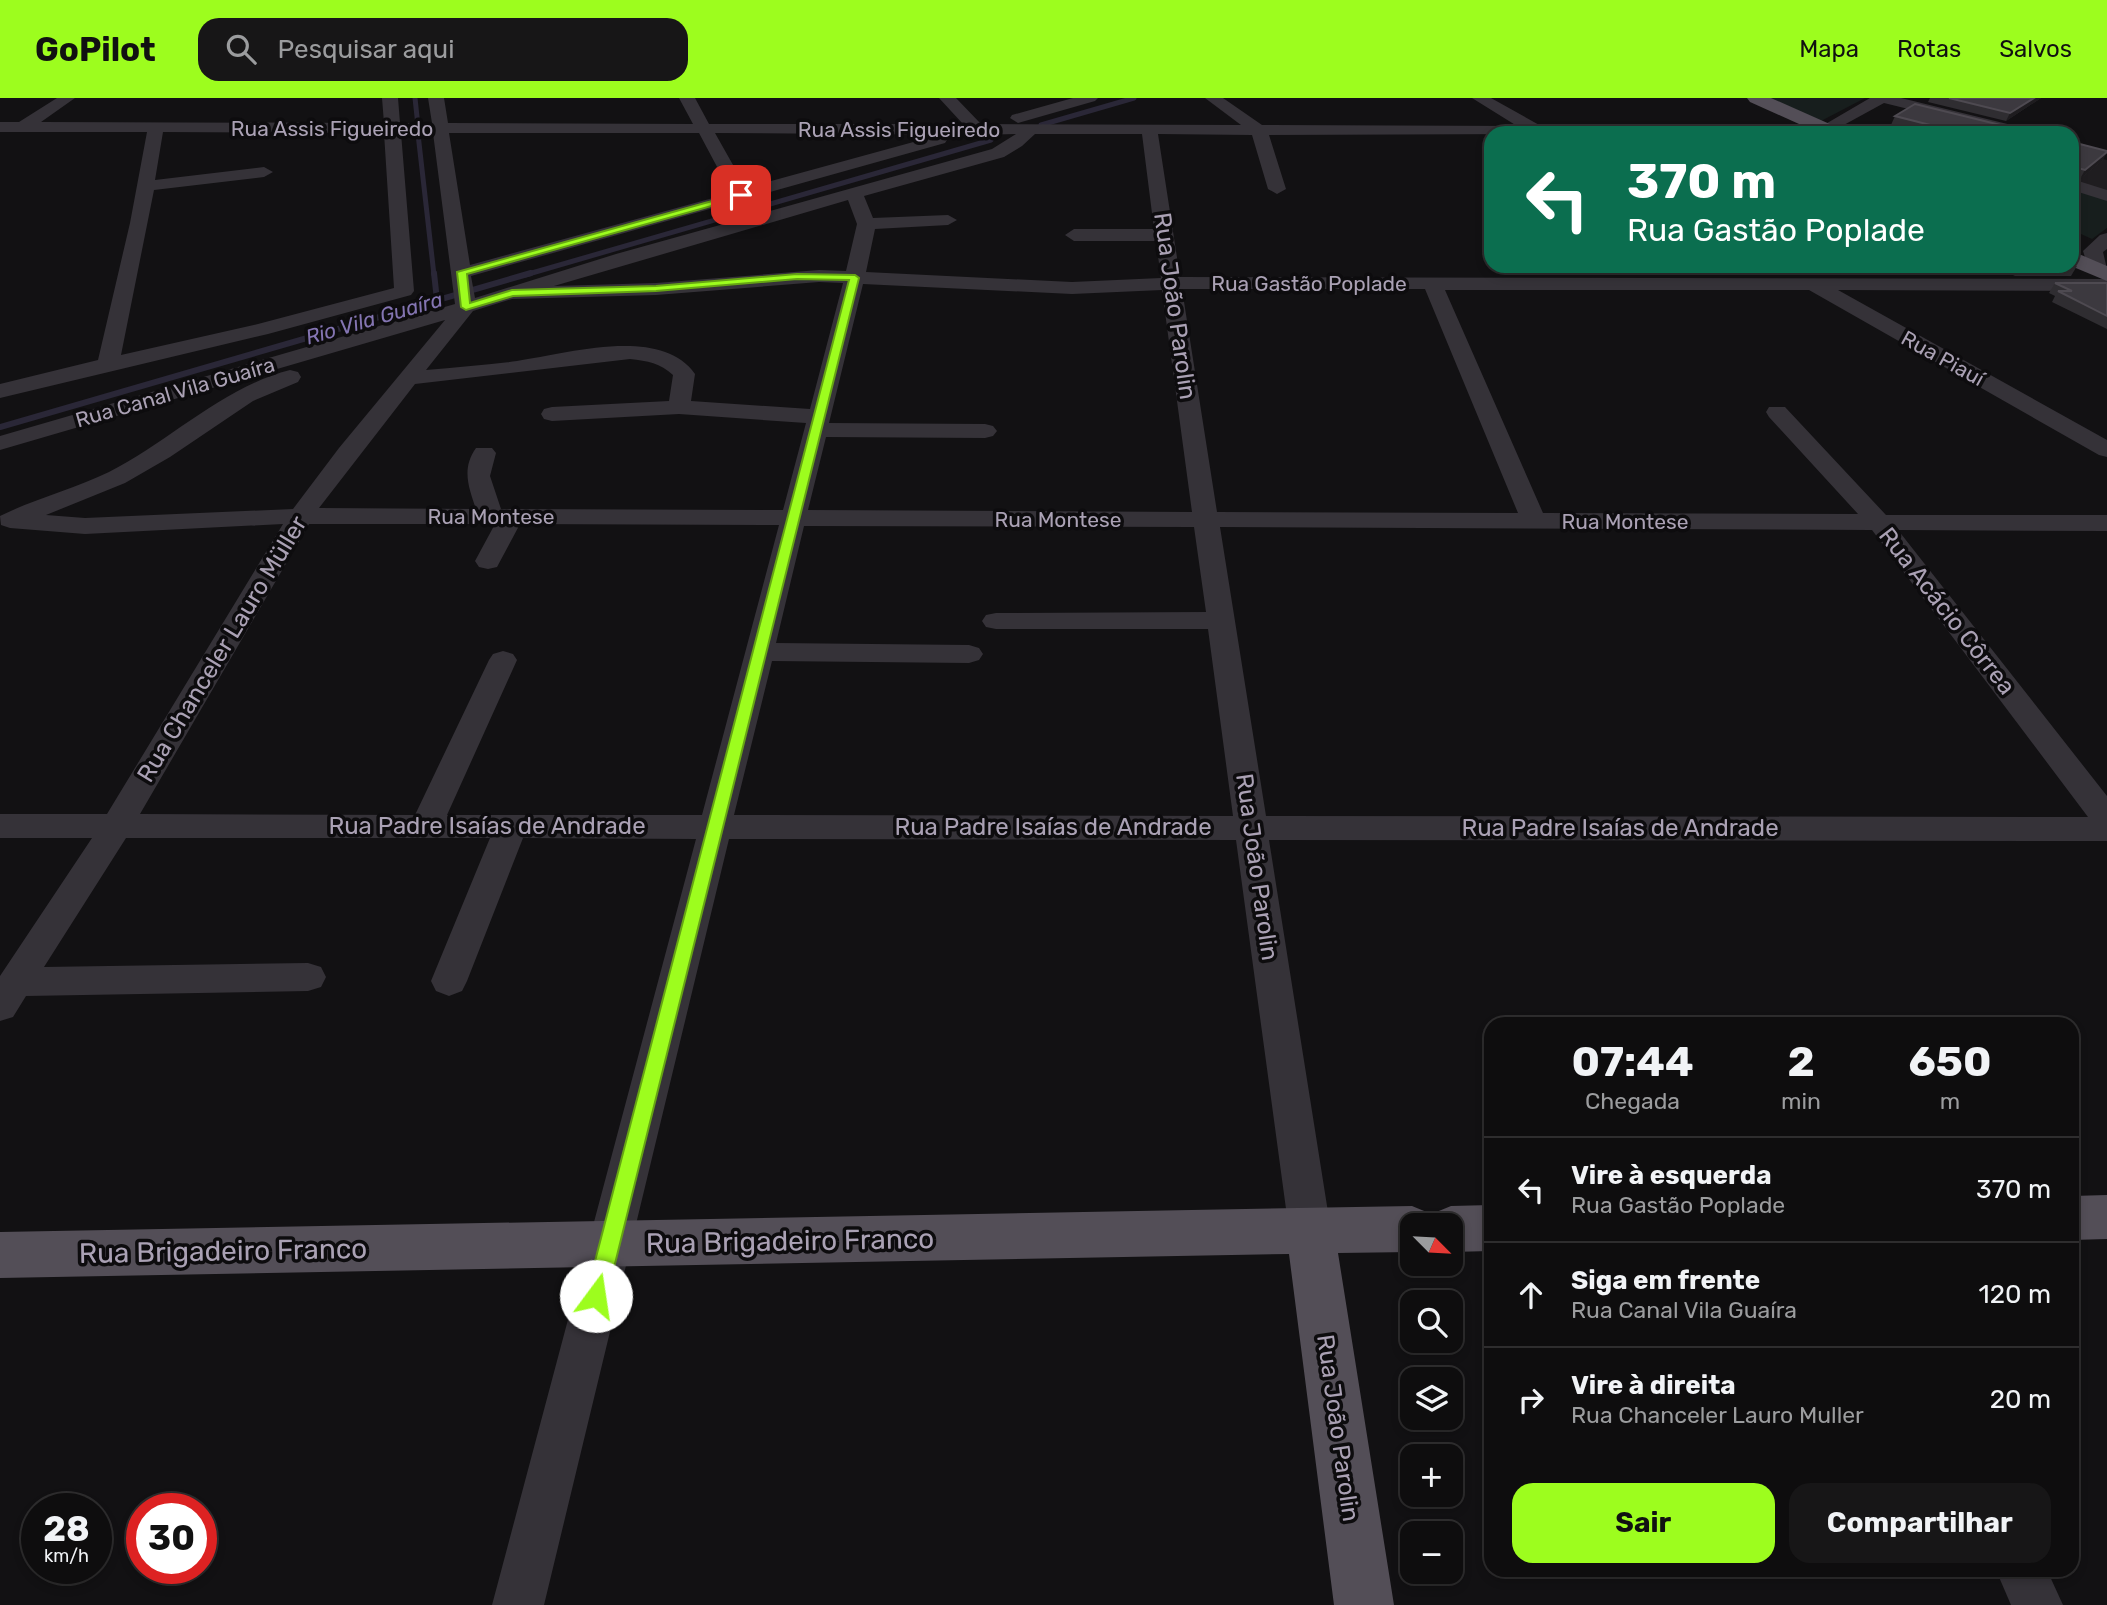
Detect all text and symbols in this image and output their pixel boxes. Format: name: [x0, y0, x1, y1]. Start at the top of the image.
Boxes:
search box: [198, 18, 688, 81]
text: GoPilot: [35, 30, 156, 69]
icon: search: [222, 30, 260, 68]
text: Pesquisar aqui: [278, 34, 454, 65]
text: Mapa: [1799, 35, 1859, 63]
text: Rotas: [1897, 35, 1961, 63]
text: Salvos: [1999, 35, 2072, 63]
street label: Rua Assis Figueiredo: [231, 116, 433, 141]
street label: Rua Assis Figueiredo: [798, 117, 1000, 142]
text: 370 m: [1627, 152, 1776, 210]
icon: left: [1512, 154, 1603, 245]
pin: [711, 165, 771, 225]
icon: arrive: [722, 176, 760, 214]
street label: Rua João Parolin: [1148, 211, 1202, 401]
text: Rua Gastão Poplade: [1627, 211, 1925, 249]
street label: Rua Gastão Poplade: [1211, 271, 1407, 296]
water label: Rio Vila Guaíra: [302, 286, 446, 350]
street label: Rua Piauí: [1897, 325, 1990, 391]
street label: Rua Canal Vila Guaíra: [72, 352, 278, 432]
street label: Rua Montese: [428, 504, 554, 529]
street label: Rua Montese: [995, 507, 1121, 532]
street label: Rua Montese: [1562, 509, 1688, 534]
street label: Rua Chanceler Lauro Müller: [131, 511, 313, 787]
street label: Rua Acácio Côrrea: [1873, 522, 2021, 700]
street label: Rua João Parolin: [1230, 772, 1284, 962]
street label: Rua Padre Isaías de Andrade: [328, 812, 646, 840]
street label: Rua Padre Isaías de Andrade: [894, 813, 1212, 841]
street label: Rua Padre Isaías de Andrade: [1461, 814, 1779, 842]
text: 07:44: [1571, 1037, 1694, 1087]
text: 2: [1787, 1037, 1815, 1087]
text: 650: [1908, 1037, 1992, 1087]
text: Chegada: [1585, 1087, 1680, 1115]
text: min: [1781, 1087, 1821, 1115]
text: m: [1940, 1087, 1960, 1115]
text: Vire à esquerda: [1571, 1160, 1772, 1191]
icon: left: [1512, 1171, 1550, 1209]
text: 370 m: [1976, 1174, 2051, 1205]
text: Rua Gastão Poplade: [1571, 1191, 1785, 1219]
north arrow: [1400, 1213, 1463, 1276]
map controls: [1400, 1213, 1463, 1584]
street label: Rua Brigadeiro Franco: [645, 1222, 935, 1260]
street label: Rua Brigadeiro Franco: [78, 1232, 368, 1270]
position arrow: [559, 1259, 633, 1333]
text: Siga em frente: [1571, 1265, 1760, 1296]
icon: ahead: [1512, 1276, 1550, 1314]
text: 120 m: [1979, 1279, 2051, 1310]
button: search: [1400, 1290, 1463, 1353]
text: Rua Canal Vila Guaíra: [1571, 1296, 1797, 1324]
street label: Rua João Parolin: [1311, 1333, 1365, 1523]
button: layers: [1400, 1367, 1463, 1430]
text: Vire à direita: [1571, 1370, 1736, 1401]
icon: right: [1512, 1381, 1550, 1419]
text: 20 m: [1990, 1384, 2051, 1415]
text: Rua Chanceler Lauro Muller: [1571, 1401, 1864, 1429]
button: +: [1400, 1444, 1463, 1507]
button: Sair: [1512, 1483, 1775, 1563]
button: Compartilhar: [1789, 1483, 2051, 1563]
speed limit sign: 30: [126, 1493, 217, 1584]
text: 28: [43, 1508, 90, 1550]
button: −: [1400, 1521, 1463, 1584]
text: km/h: [44, 1545, 89, 1567]

